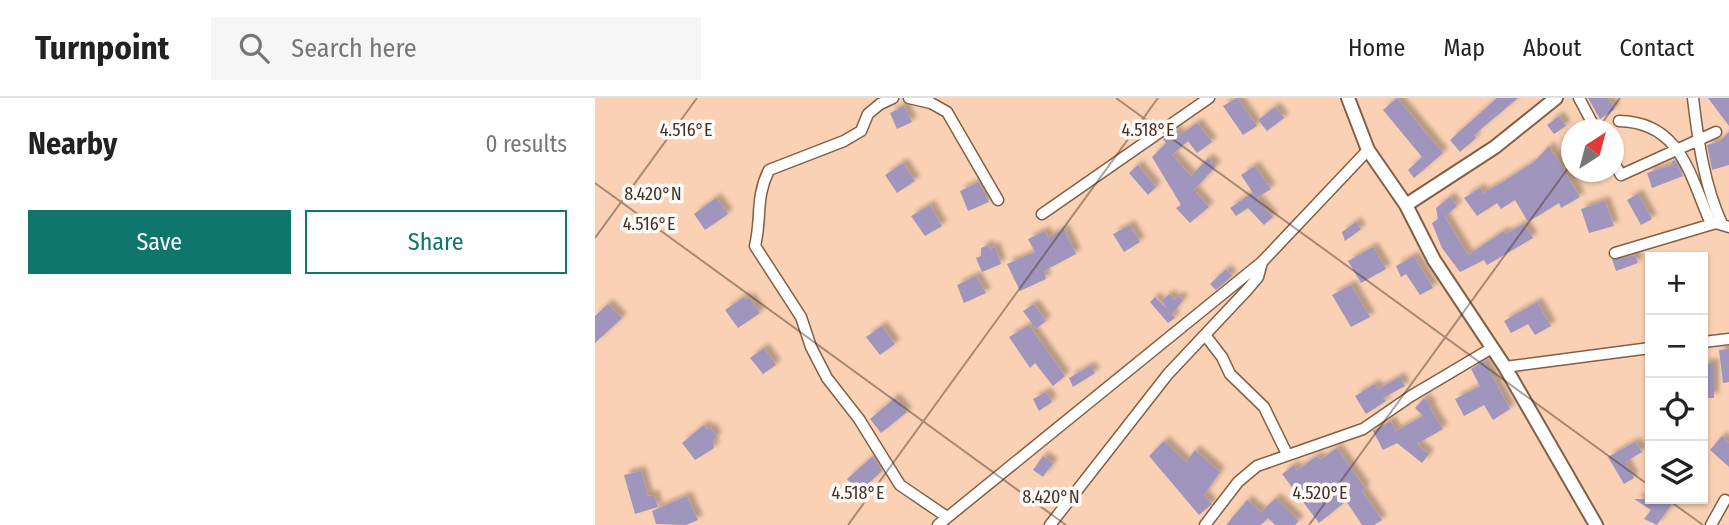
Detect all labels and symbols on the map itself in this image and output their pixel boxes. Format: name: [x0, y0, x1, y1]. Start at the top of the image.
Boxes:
text: 4.516°E: [660, 119, 712, 141]
text: 4.518°E: [1122, 119, 1175, 141]
north arrow: [1561, 119, 1624, 182]
text: 8.420°N: [624, 183, 682, 205]
text: 4.516°E: [623, 213, 675, 235]
text: 4.518°E: [832, 482, 885, 504]
text: 4.520°E: [1293, 482, 1348, 504]
text: 8.420°N: [1022, 486, 1080, 508]

